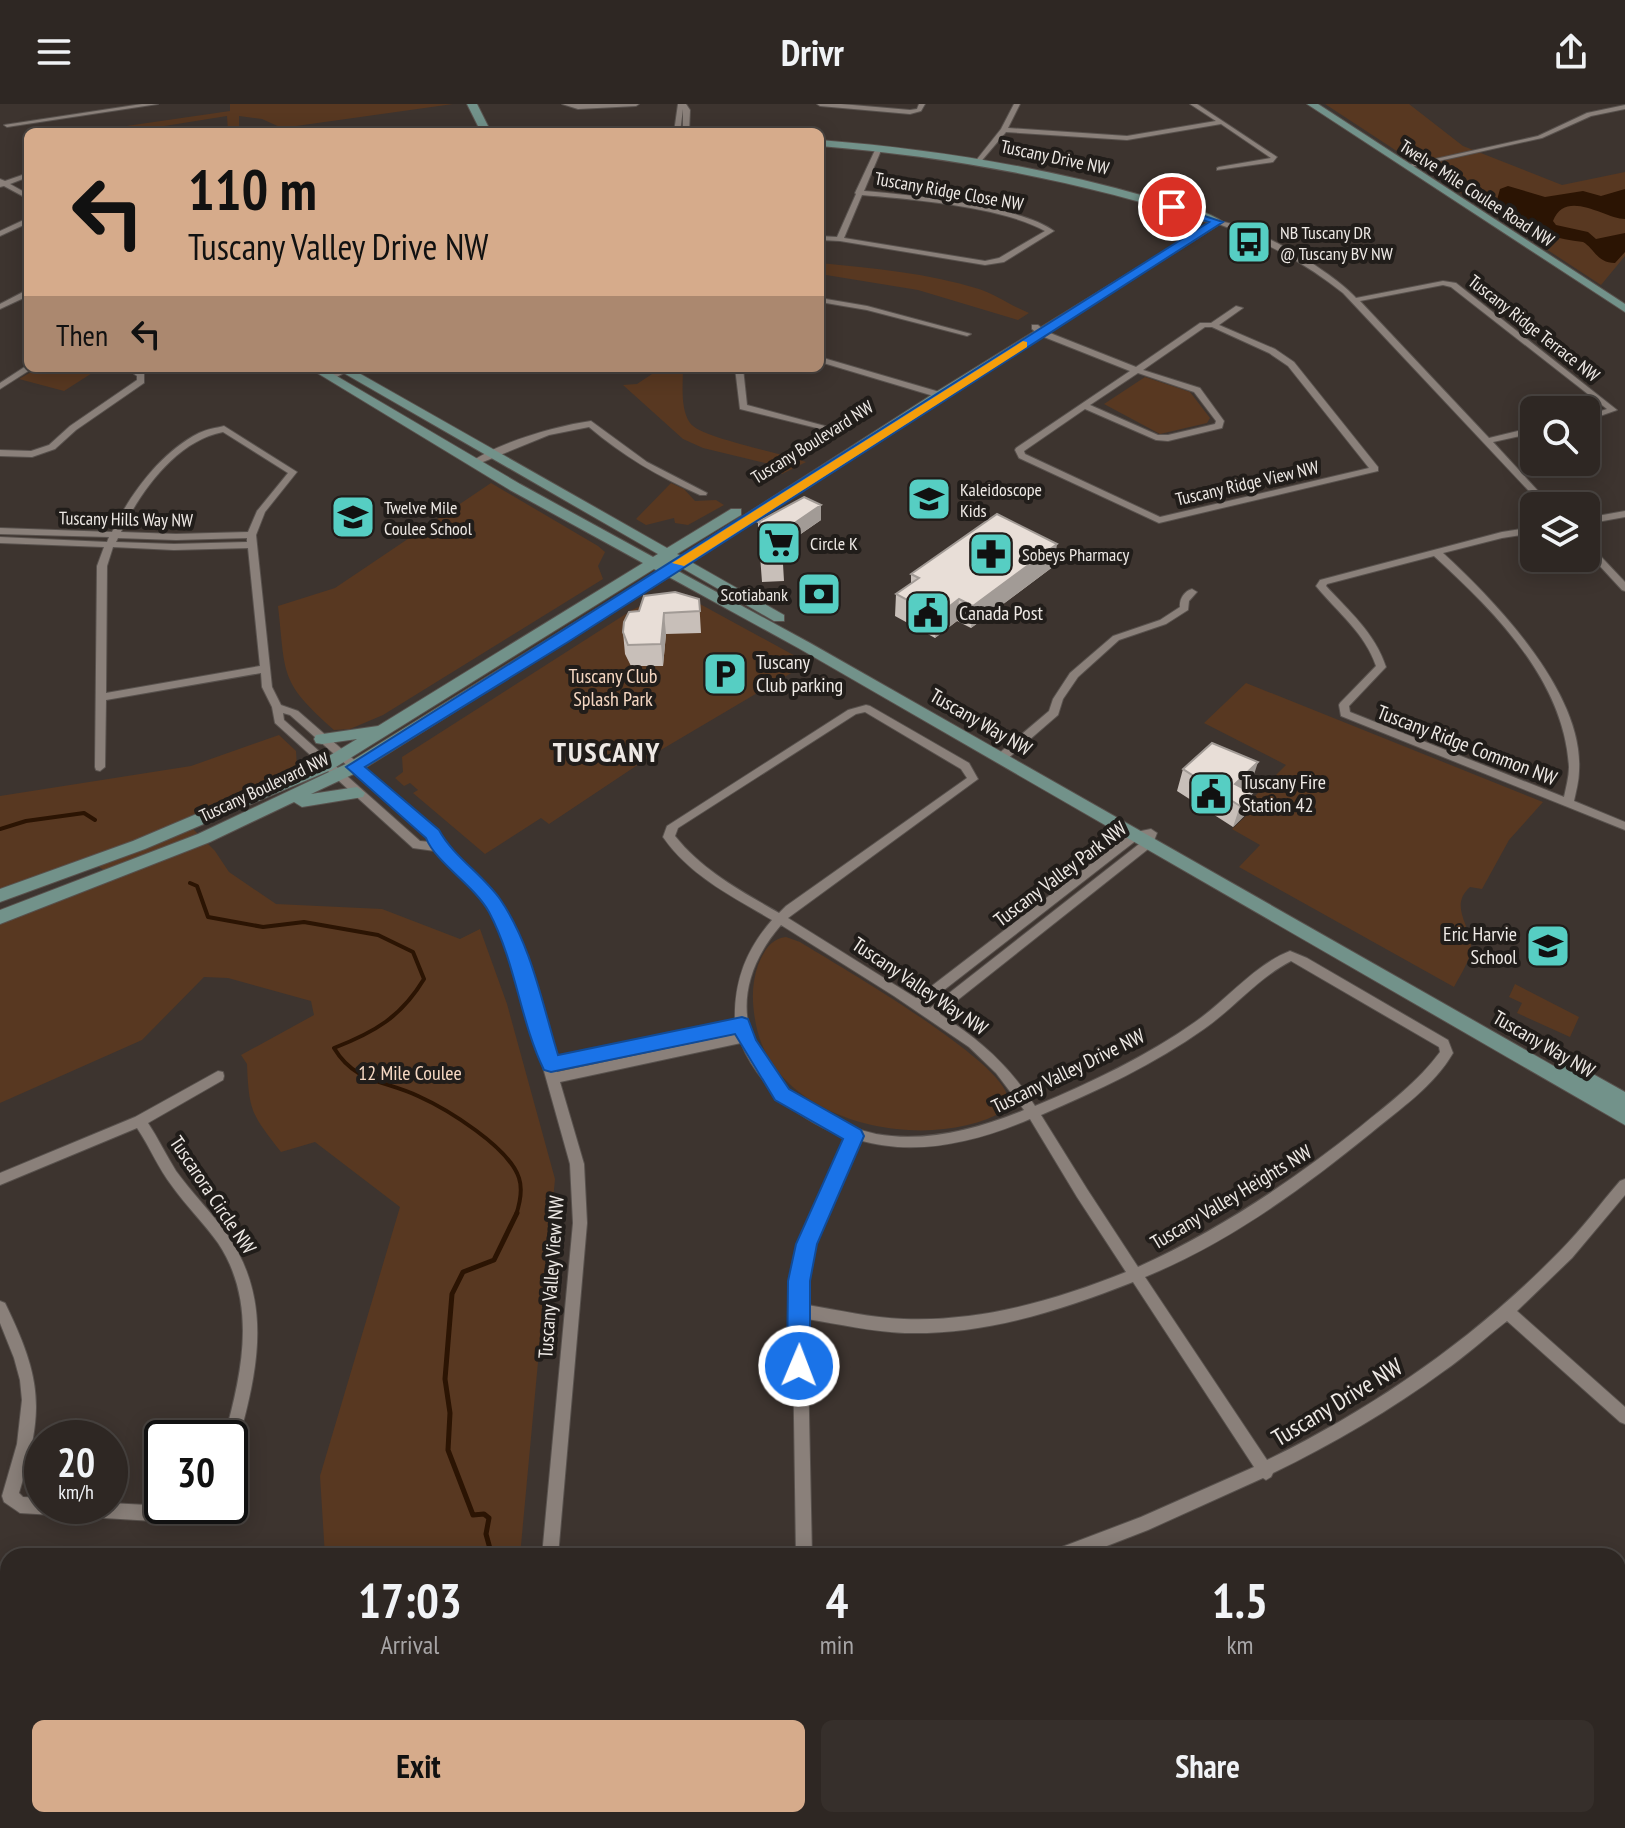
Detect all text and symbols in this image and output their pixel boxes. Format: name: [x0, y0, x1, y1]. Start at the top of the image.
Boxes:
text: Drivr: [781, 29, 844, 76]
icon: menu: [32, 30, 76, 74]
icon: share: [1549, 30, 1593, 74]
street label: Tuscany Drive NW: [999, 134, 1111, 180]
street label: Twelve Mile Coulee Road NW: [1395, 134, 1559, 252]
text: 110 m: [188, 153, 317, 225]
icon: left: [56, 160, 160, 264]
street label: Tuscany Ridge Close NW: [873, 167, 1025, 215]
pin: [1138, 173, 1206, 241]
icon: arrive: [1150, 185, 1194, 229]
bus stop icon: NB Tuscany DR @ Tuscany BV NW: [1225, 218, 1273, 266]
place label: NB Tuscany DR @ Tuscany BV NW: [1280, 221, 1393, 265]
text: Tuscany Valley Drive NW: [188, 223, 488, 270]
street label: Tuscany Ridge Terrace NW: [1464, 269, 1604, 387]
icon: left: [124, 312, 168, 356]
text: Then: [56, 315, 108, 354]
street label: Tuscany Boulevard NW: [747, 395, 877, 489]
map controls: [1520, 396, 1600, 572]
button: search: [1520, 396, 1600, 476]
street label: Tuscany Ridge View NW: [1173, 455, 1321, 511]
school or university icon: Kaleidoscope Kids: [905, 475, 953, 523]
place label: Kaleidoscope Kids: [960, 478, 1042, 522]
button: layers: [1520, 492, 1600, 572]
school or university icon: Twelve Mile Coulee School: [329, 493, 377, 541]
place label: Twelve Mile Coulee School: [384, 496, 473, 540]
street label: Tuscany Hills Way NW: [59, 506, 193, 532]
supermarket icon: Circle K: [755, 519, 803, 567]
pharmacy icon: Sobeys Pharmacy: [967, 530, 1015, 578]
place label: Circle K: [810, 532, 858, 555]
place label: Sobeys Pharmacy: [1022, 543, 1129, 566]
bank icon: Scotiabank: [795, 570, 843, 618]
place label: Scotiabank: [720, 583, 788, 606]
public building icon: Canada Post: [904, 589, 952, 637]
place label: Canada Post: [959, 600, 1043, 626]
place label: Tuscany Club parking: [756, 649, 843, 698]
parking icon: Tuscany Club parking: [701, 650, 749, 698]
park label: Tuscany Club Splash Park: [569, 663, 657, 712]
street label: Tuscany Way NW: [925, 682, 1037, 762]
street label: Tuscany Ridge Common NW: [1373, 699, 1561, 791]
district label: TUSCANY: [553, 733, 661, 770]
street label: Tuscany Boulevard NW: [196, 747, 332, 827]
place label: Tuscany Fire Station 42: [1242, 769, 1326, 818]
public building icon: Tuscany Fire Station 42: [1187, 770, 1235, 818]
street label: Tuscany Valley Park NW: [988, 815, 1132, 932]
place label: Eric Harvie School: [1443, 921, 1517, 970]
school or university icon: Eric Harvie School: [1524, 922, 1572, 970]
street label: Tuscany Valley Way NW: [847, 931, 993, 1041]
street label: Tuscany Way NW: [1488, 1004, 1600, 1084]
street label: Tuscany Valley Drive NW: [987, 1022, 1149, 1119]
park label: 12 Mile Coulee: [358, 1060, 462, 1086]
street label: Tuscarora Circle NW: [164, 1131, 262, 1260]
street label: Tuscany Valley Heights NW: [1146, 1138, 1317, 1255]
street label: Tuscany Valley View NW: [532, 1194, 570, 1359]
position arrow: [757, 1324, 841, 1408]
street label: Tuscany Drive NW: [1266, 1351, 1408, 1453]
speed limit sign: 30: [144, 1420, 248, 1524]
text: 20: [57, 1436, 95, 1488]
text: km/h: [58, 1479, 94, 1505]
text: 17:03: [358, 1569, 462, 1631]
text: 4: [825, 1569, 848, 1631]
text: 1.5: [1212, 1569, 1268, 1631]
text: Arrival: [381, 1628, 439, 1661]
text: min: [820, 1628, 854, 1661]
text: km: [1226, 1628, 1253, 1661]
button: Exit: [32, 1720, 805, 1812]
button: Share: [821, 1720, 1594, 1812]

